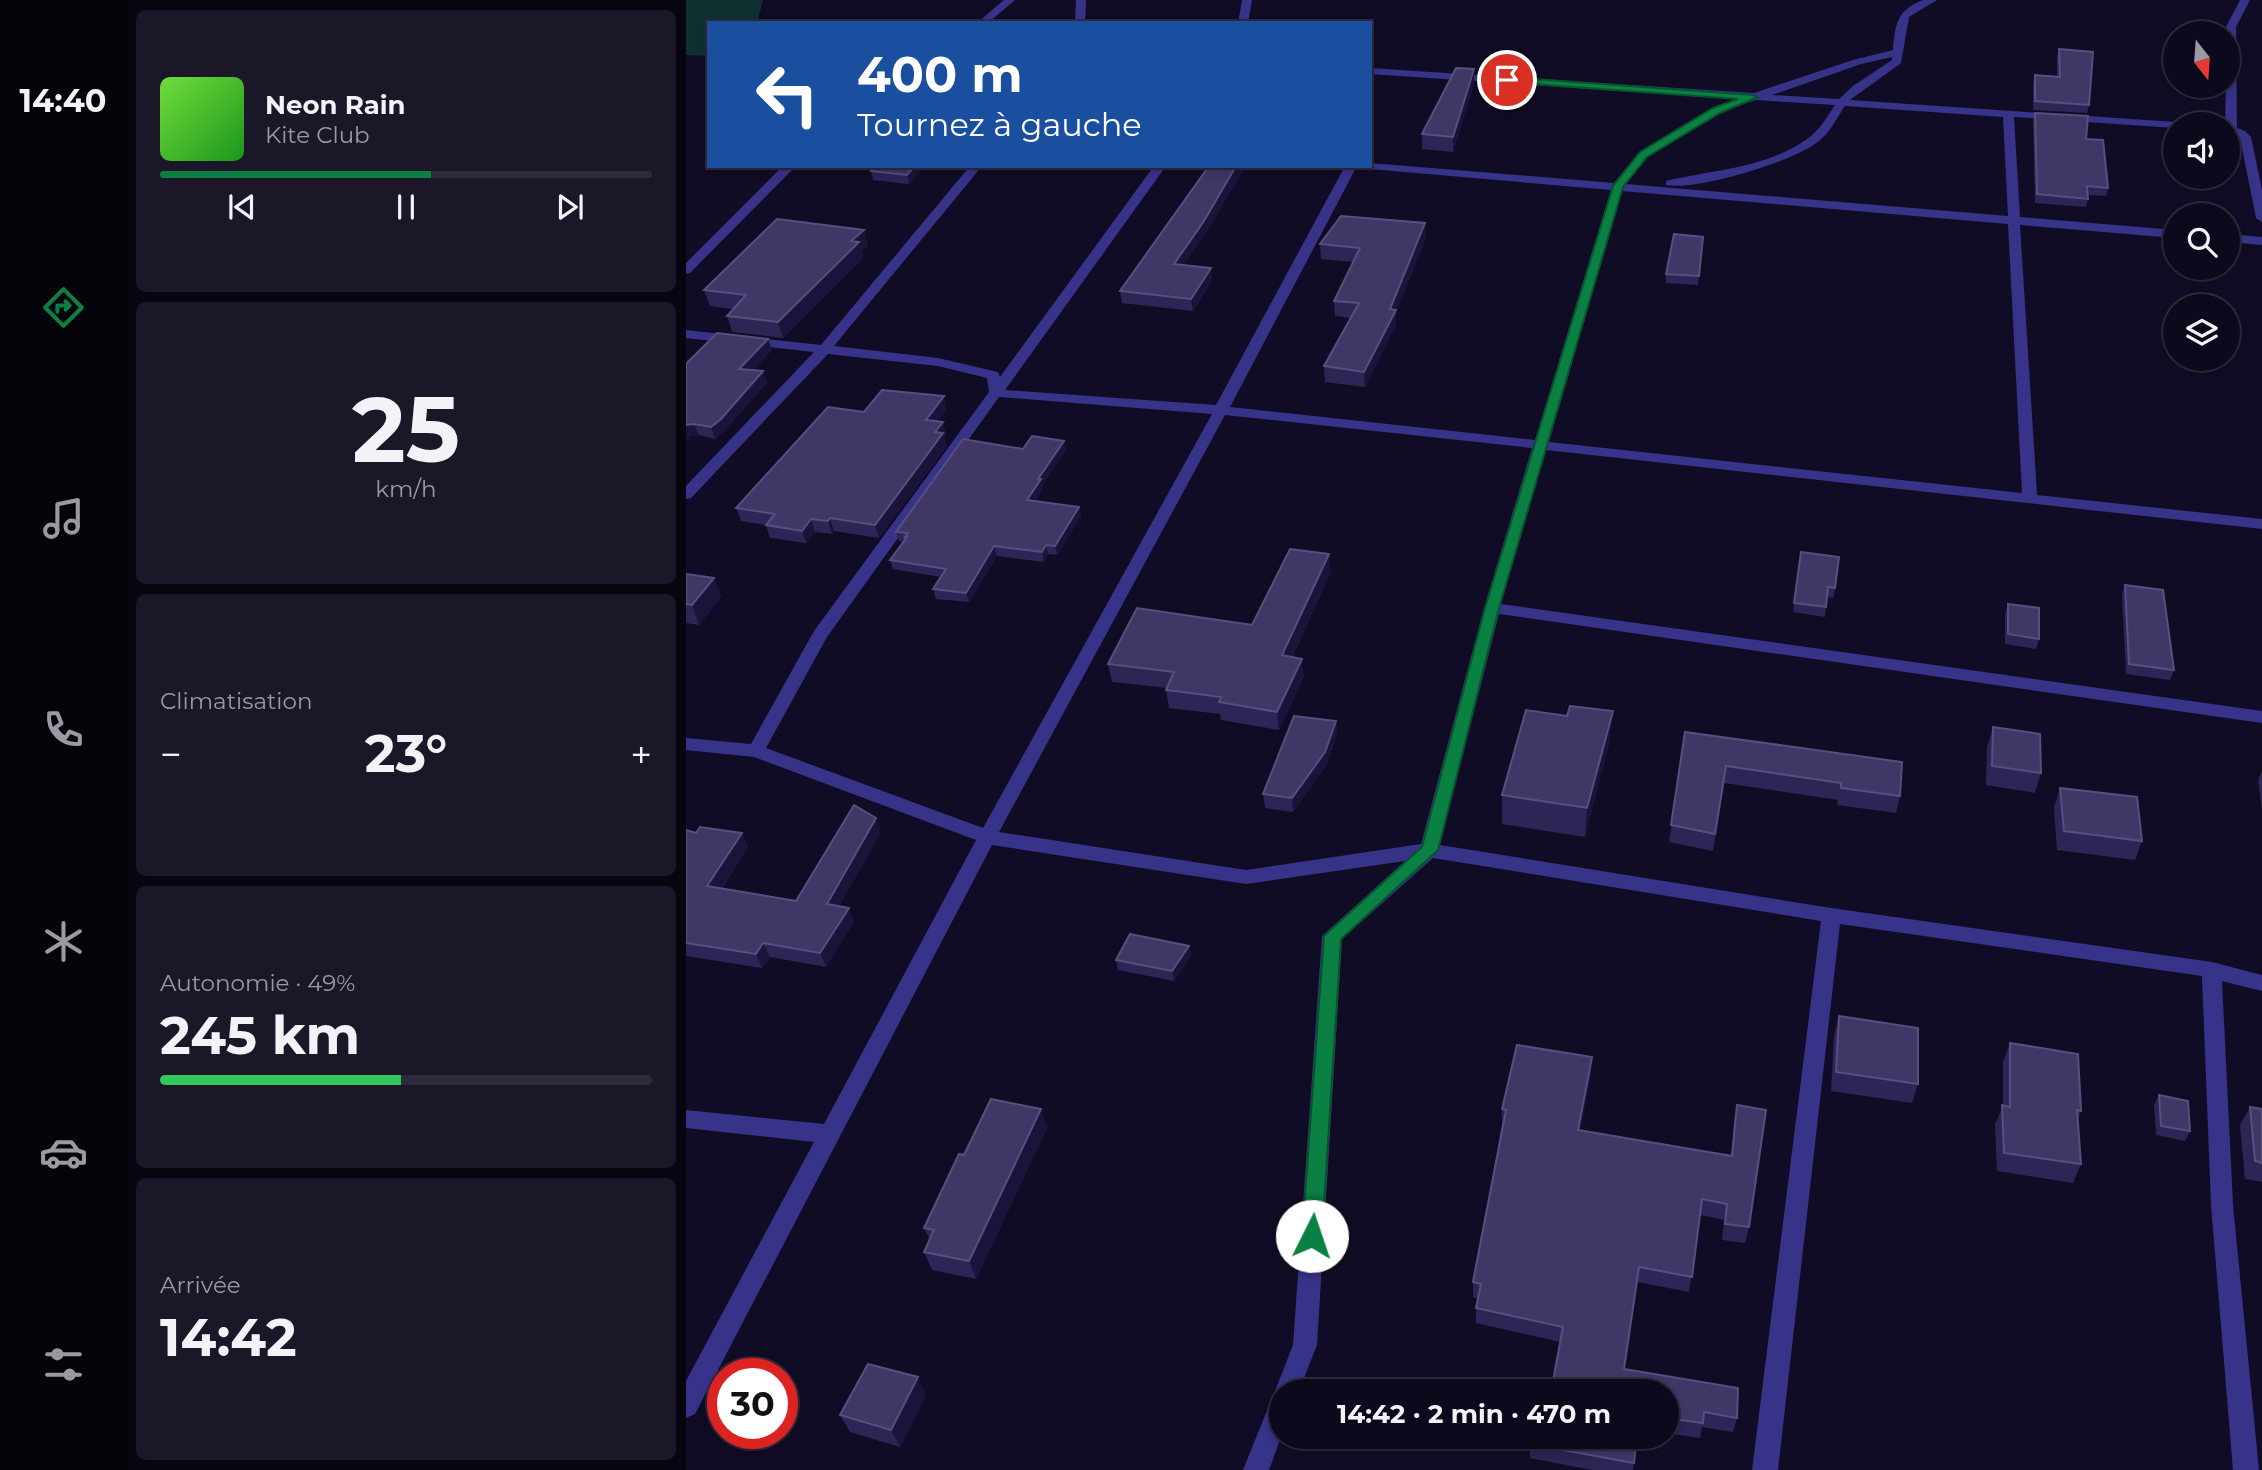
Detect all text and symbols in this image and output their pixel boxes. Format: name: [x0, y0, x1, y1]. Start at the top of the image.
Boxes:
north arrow: [2163, 21, 2240, 98]
map controls: [2163, 21, 2240, 371]
text: 400 m: [857, 45, 1023, 104]
icon: left: [742, 49, 833, 140]
pin: [1477, 50, 1537, 110]
icon: arrive: [1488, 61, 1526, 99]
text: 14:40: [19, 81, 107, 120]
text: Neon Rain: [265, 89, 406, 121]
text: Tournez à gauche: [857, 105, 1142, 144]
button: sound: [2163, 112, 2240, 189]
text: Kite Club: [265, 121, 370, 149]
icon: previous: [223, 188, 261, 226]
icon: pause: [387, 188, 425, 226]
icon: next: [551, 188, 589, 226]
button: search: [2163, 203, 2240, 280]
icon: directions: [39, 283, 88, 332]
button: layers: [2163, 294, 2240, 371]
text: 25: [352, 374, 460, 485]
text: km/h: [375, 475, 437, 503]
icon: music: [39, 494, 88, 543]
text: Climatisation: [160, 687, 312, 715]
icon: phone: [39, 705, 88, 754]
text: 23°: [365, 722, 447, 785]
text: −: [160, 731, 182, 778]
text: +: [630, 731, 652, 778]
icon: climate: [39, 917, 88, 966]
text: Autonomie · 49%: [160, 969, 355, 997]
text: 245 km: [160, 1004, 360, 1067]
icon: car: [39, 1128, 88, 1177]
position arrow: [1275, 1199, 1349, 1273]
text: Arrivée: [160, 1271, 241, 1299]
text: 14:42: [160, 1306, 297, 1369]
icon: filters: [39, 1340, 88, 1389]
speed limit sign: 30: [707, 1358, 798, 1449]
text: 14:42 · 2 min · 470 m: [1337, 1398, 1611, 1430]

